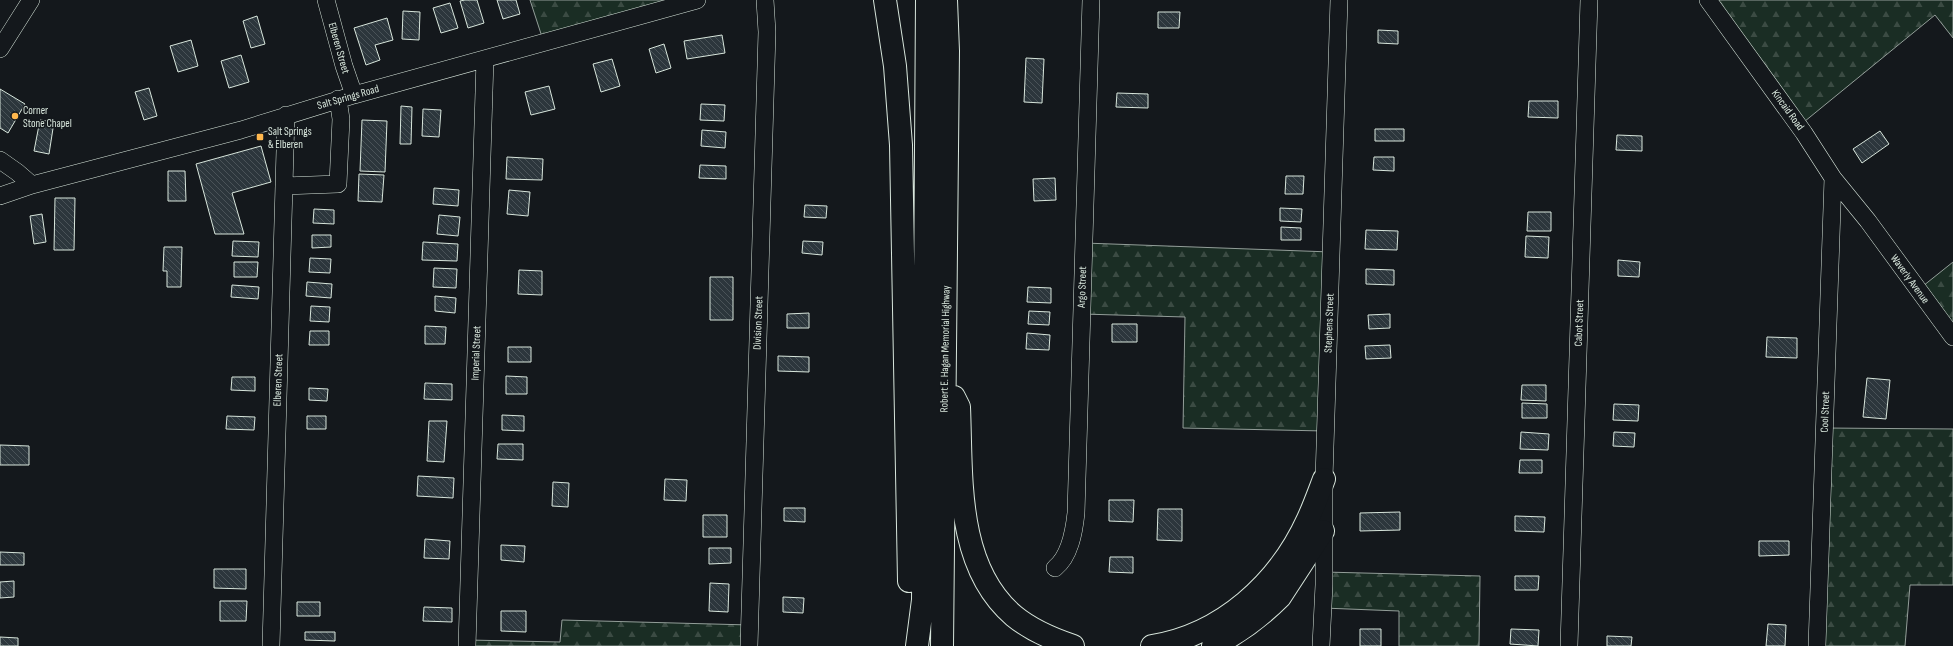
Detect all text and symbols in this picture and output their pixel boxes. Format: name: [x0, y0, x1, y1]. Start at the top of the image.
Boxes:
street label: Elberen Street: [325, 21, 353, 76]
street label: Salt Springs Road: [316, 82, 381, 112]
street label: Kincaid Road: [1769, 87, 1807, 133]
place label: Corner Stone Chapel: [23, 104, 72, 130]
marker: Corner Stone Chapel: [10, 111, 20, 121]
place label: Salt Springs & Elberen: [268, 125, 312, 151]
marker: Salt Springs & Elberen: [255, 132, 265, 142]
street label: Waverly Avenue: [1888, 252, 1932, 306]
street label: Argo Street: [1075, 265, 1089, 309]
street label: Robert E. Hagan Memorial Highway: [937, 285, 953, 413]
street label: Stephens Street: [1321, 292, 1337, 353]
street label: Division Street: [751, 295, 765, 350]
street label: Cabot Street: [1572, 299, 1586, 347]
street label: Imperial Street: [469, 325, 483, 381]
street label: Elberen Street: [271, 353, 285, 407]
street label: Cool Street: [1818, 390, 1832, 433]

